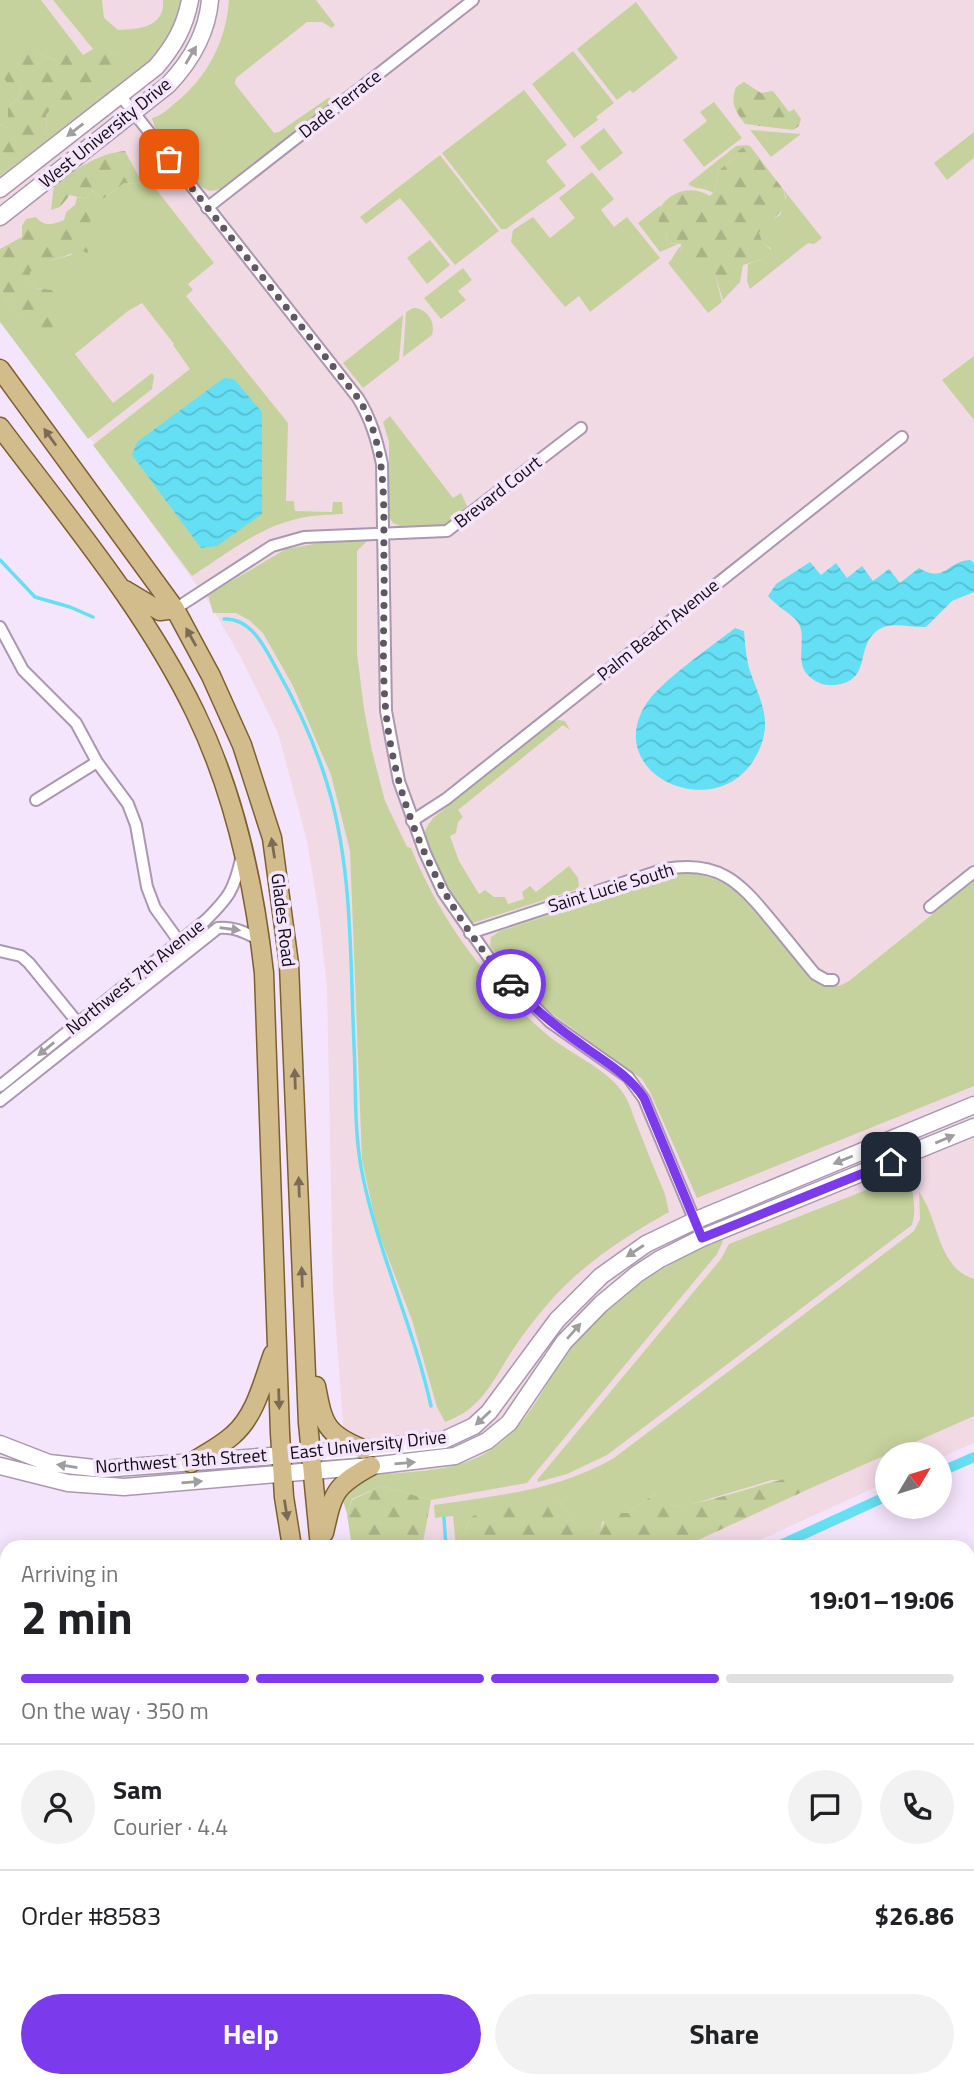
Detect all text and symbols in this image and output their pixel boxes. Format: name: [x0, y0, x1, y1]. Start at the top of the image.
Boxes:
one-way arrow: [185, 46, 198, 65]
street label: Dade Terrace: [293, 63, 387, 145]
street label: West University Drive: [33, 71, 177, 194]
one-way arrow: [66, 123, 84, 138]
pin: [139, 129, 199, 189]
icon: bag: [150, 140, 188, 178]
one-way arrow: [43, 428, 57, 446]
street label: Brevard Court: [448, 448, 548, 534]
street label: Palm Beach Avenue: [591, 572, 724, 687]
one-way arrow: [185, 628, 197, 647]
one-way arrow: [268, 837, 279, 859]
street label: Saint Lucie South: [545, 856, 677, 919]
street label: Glades Road: [264, 872, 303, 968]
street label: Northwest 7th Avenue: [60, 912, 210, 1041]
one-way arrow: [220, 924, 242, 935]
courier: [476, 949, 546, 1019]
icon: car: [492, 965, 530, 1003]
one-way arrow: [37, 1042, 55, 1057]
one-way arrow: [289, 1068, 300, 1090]
pin: [861, 1132, 921, 1192]
one-way arrow: [935, 1133, 956, 1144]
icon: home: [872, 1143, 910, 1181]
one-way arrow: [832, 1154, 853, 1165]
one-way arrow: [293, 1176, 304, 1198]
one-way arrow: [626, 1244, 644, 1258]
one-way arrow: [297, 1266, 308, 1288]
one-way arrow: [566, 1322, 582, 1340]
one-way arrow: [273, 1388, 284, 1410]
one-way arrow: [475, 1409, 492, 1425]
street label: East University Drive: [288, 1423, 448, 1466]
street label: Northwest 13th Street: [94, 1441, 268, 1480]
north arrow: [875, 1442, 952, 1519]
map controls: [875, 1442, 952, 1519]
one-way arrow: [394, 1457, 416, 1468]
one-way arrow: [56, 1460, 78, 1471]
one-way arrow: [181, 1476, 203, 1487]
one-way arrow: [281, 1499, 292, 1521]
text: Arriving in: [21, 1556, 118, 1591]
text: 19:01–19:06: [808, 1580, 954, 1619]
text: 2 min: [21, 1582, 133, 1652]
text: On the way · 350 m: [21, 1693, 209, 1728]
button: person: [21, 1770, 95, 1844]
text: Sam: [113, 1770, 162, 1809]
button: chat: [788, 1770, 862, 1844]
button: phone: [880, 1770, 954, 1844]
text: Courier · 4.4: [113, 1809, 228, 1844]
text: Order #8583: [21, 1896, 161, 1935]
text: $26.86: [875, 1896, 954, 1935]
button: Help: [21, 1994, 481, 2074]
button: Share: [495, 1994, 954, 2074]

